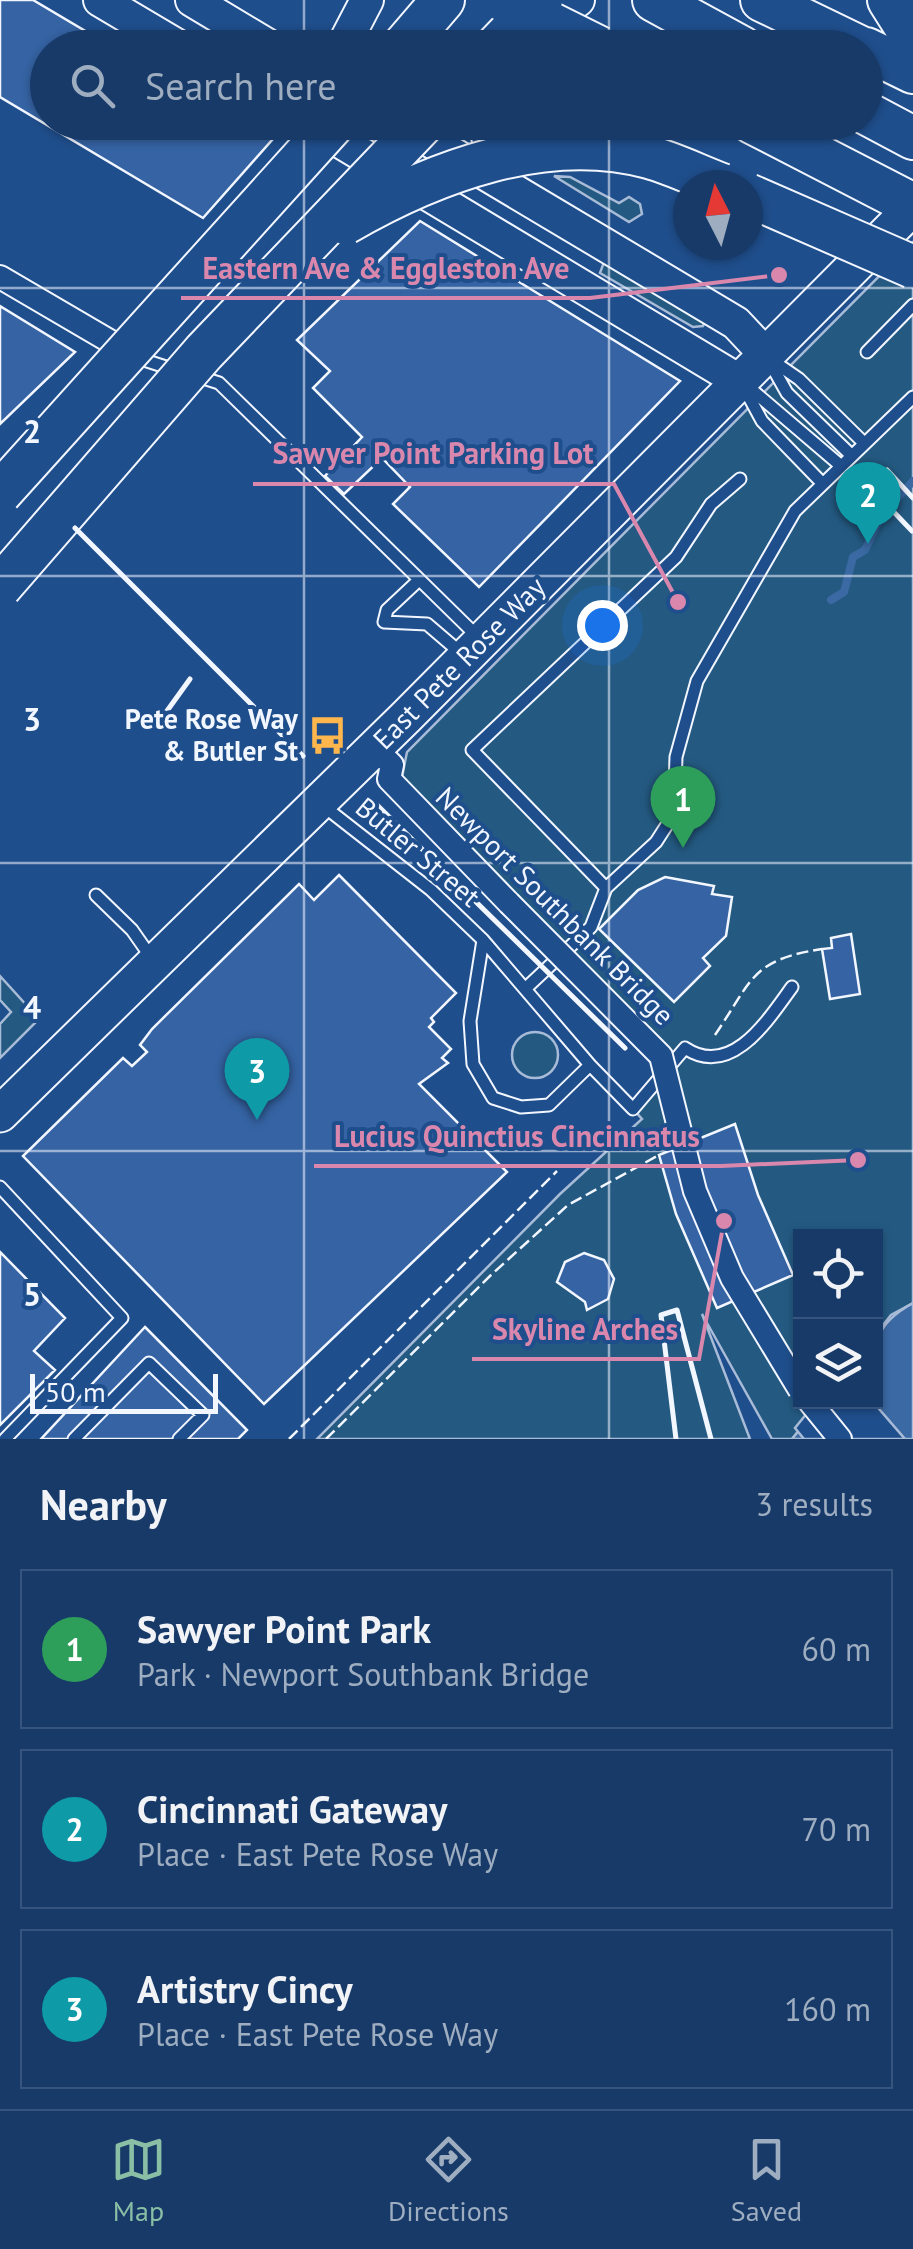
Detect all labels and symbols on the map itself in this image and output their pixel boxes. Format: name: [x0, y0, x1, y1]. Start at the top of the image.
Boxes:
north arrow: [673, 170, 763, 260]
callout: Eastern Ave & Eggleston Ave: [181, 238, 590, 298]
text: Eastern Ave & Eggleston Ave: [202, 248, 570, 287]
text: 2: [23, 410, 41, 452]
callout: Sawyer Point Parking Lot: [253, 424, 614, 484]
text: Sawyer Point Parking Lot: [272, 433, 594, 472]
pin: 2: [836, 462, 900, 544]
street label: East Pete Rose Way: [364, 568, 553, 757]
your location: [577, 600, 628, 651]
text: 3: [23, 698, 41, 740]
place label: Pete Rose Way & Butler St: [125, 700, 299, 769]
bus stop icon: Pete Rose Way & Butler St: [307, 714, 349, 756]
pin: 1: [650, 766, 716, 848]
street label: Newport Southbank Bridge: [428, 778, 683, 1033]
street label: Butler Street: [348, 789, 489, 915]
text: 4: [23, 986, 41, 1028]
pin: 3: [224, 1038, 290, 1120]
callout: Lucius Quinctius Cincinnatus: [314, 1106, 721, 1166]
text: Lucius Quinctius Cincinnatus: [334, 1116, 700, 1155]
text: 5: [23, 1273, 41, 1315]
callout: Skyline Arches: [472, 1299, 699, 1359]
text: Skyline Arches: [492, 1309, 678, 1348]
scale bar: [30, 1369, 218, 1414]

